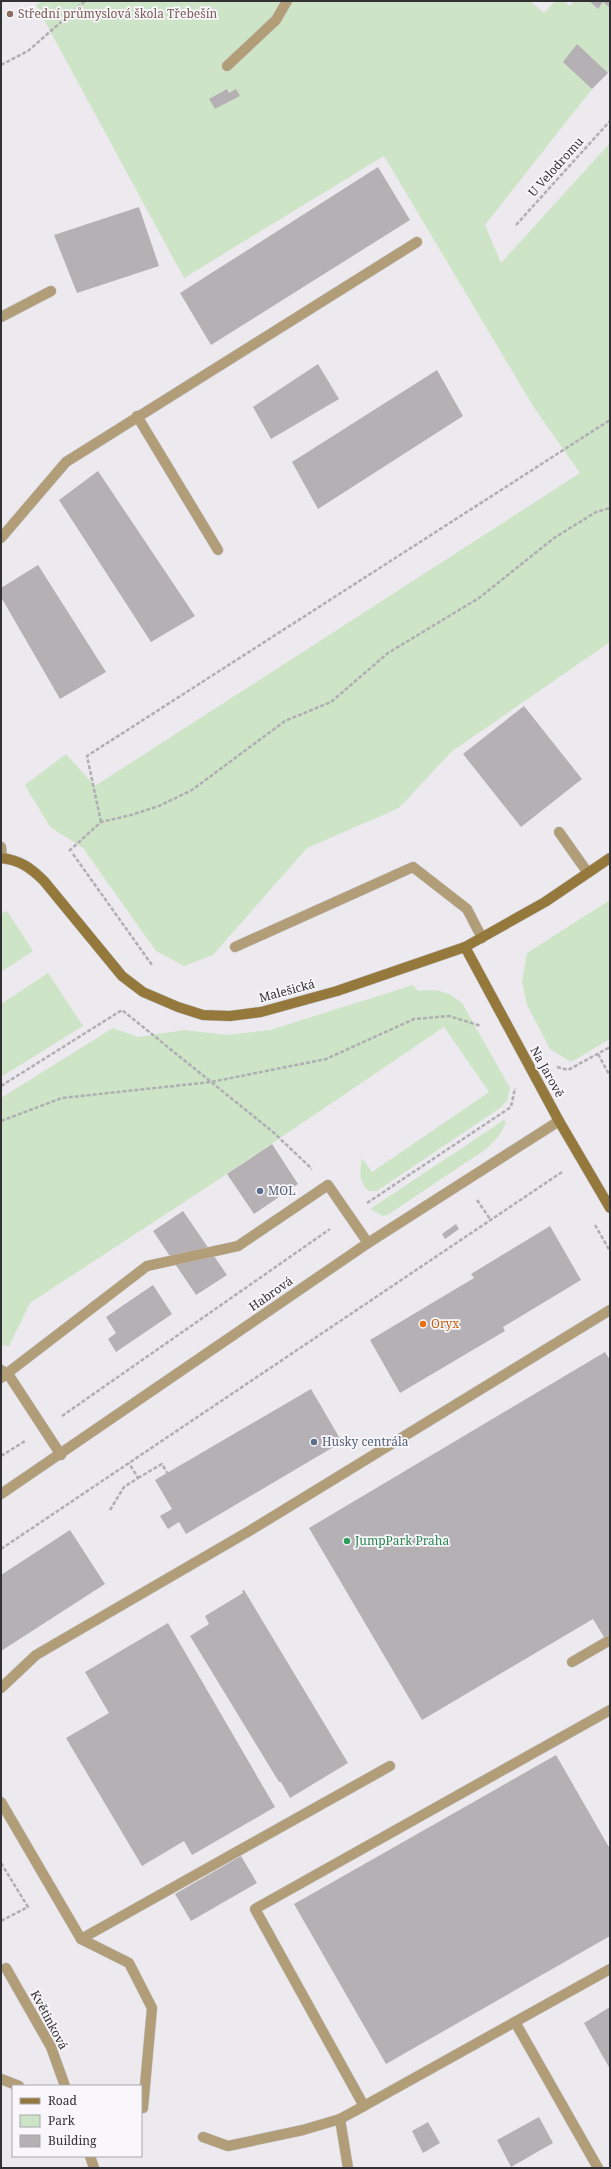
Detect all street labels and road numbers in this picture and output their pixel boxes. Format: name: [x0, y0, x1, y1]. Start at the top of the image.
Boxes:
street label: U Velodromu: [524, 133, 587, 200]
street label: Malešická: [257, 975, 317, 1006]
street label: Na Jarově: [526, 1043, 568, 1100]
street label: Habrová: [245, 1272, 296, 1315]
street label: Květinková: [27, 1987, 72, 2053]

